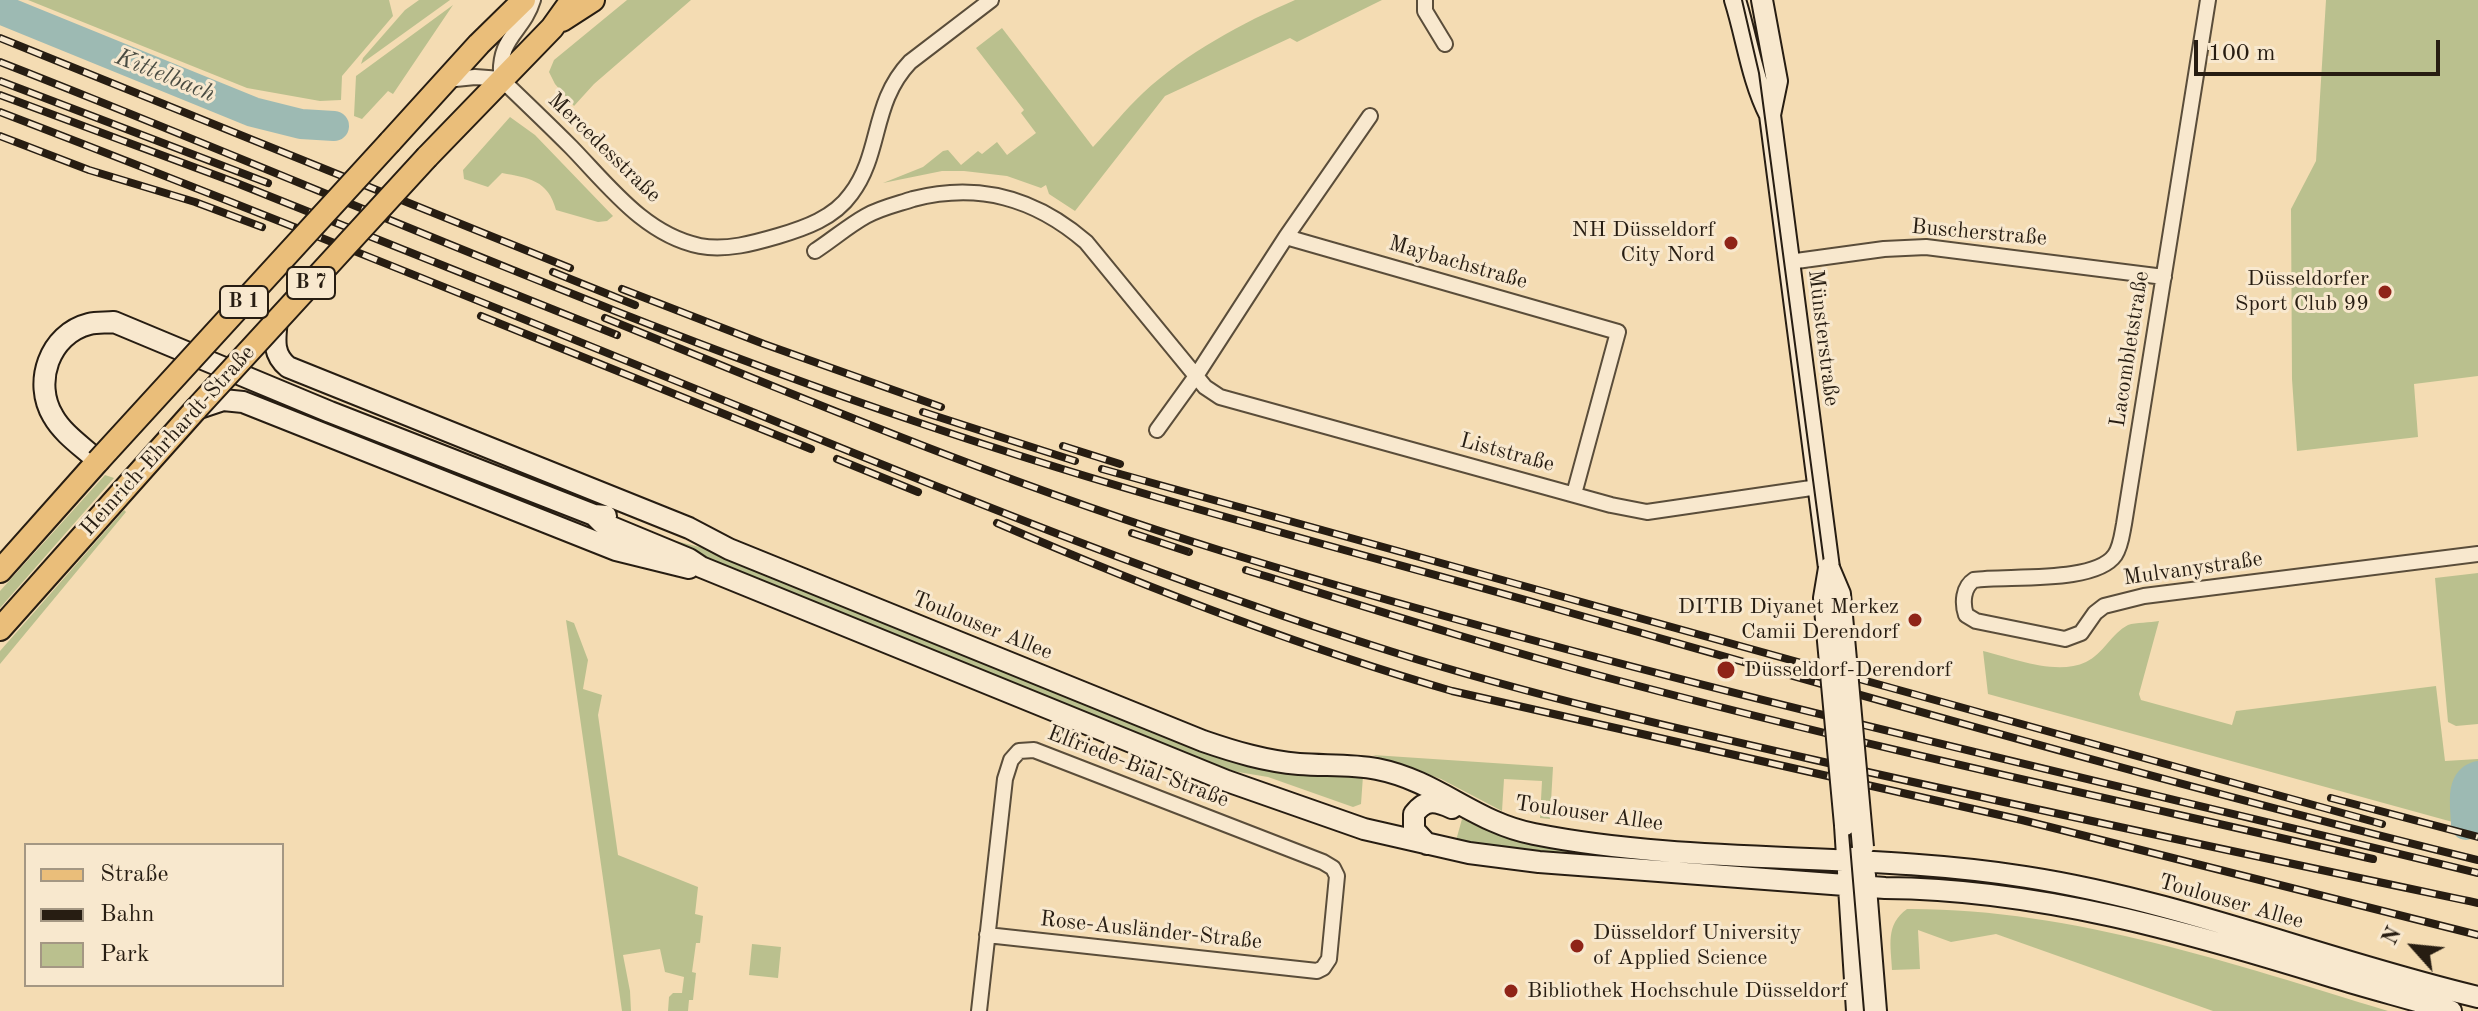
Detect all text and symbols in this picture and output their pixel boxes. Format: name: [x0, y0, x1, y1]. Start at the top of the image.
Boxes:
scale bar: [2198, 24, 2444, 74]
text: 100 m: [2208, 42, 2276, 66]
water label: Kittelbach: [111, 43, 219, 109]
street label: Mercedesstraße: [542, 87, 666, 209]
street label: Buscherstraße: [1910, 214, 2048, 252]
place label: NH Düsseldorf City Nord: [1572, 217, 1715, 268]
street label: Maybachstraße: [1386, 231, 1530, 295]
marker: NH Düsseldorf City Nord: [1722, 234, 1740, 252]
place label: Düsseldorfer Sport Club 99: [2235, 266, 2369, 318]
road number: B 7: [287, 267, 335, 299]
street label: Münsterstraße: [1802, 268, 1844, 408]
street label: Lacombletstraße: [2105, 269, 2155, 429]
marker: Düsseldorfer Sport Club 99: [2376, 283, 2394, 301]
road number: B 1: [220, 286, 268, 318]
street label: Heinrich-Ehrhardt-Straße: [75, 340, 261, 542]
street label: Liststraße: [1457, 428, 1557, 478]
street label: Mulvanystraße: [2122, 546, 2264, 592]
street label: Toulouser Allee: [908, 586, 1056, 666]
place label: DITIB Diyanet Merkez Camii Derendorf: [1678, 594, 1899, 646]
marker: DITIB Diyanet Merkez Camii Derendorf: [1906, 611, 1924, 629]
place label: Düsseldorf-Derendorf: [1744, 657, 1952, 683]
marker: Düsseldorf-Derendorf: [1715, 659, 1737, 681]
street label: Elfriede-Bial-Straße: [1044, 720, 1232, 814]
street label: Toulouser Allee: [1513, 791, 1665, 837]
legend: [24, 843, 284, 987]
text: Straße: [100, 863, 169, 887]
street label: Toulouser Allee: [2156, 869, 2306, 935]
text: Bahn: [100, 903, 154, 927]
street label: Rose-Ausländer-Straße: [1039, 906, 1263, 956]
north arrow: [2374, 907, 2454, 987]
place label: Düsseldorf University of Applied Science: [1593, 920, 1801, 972]
text: N: [2379, 924, 2406, 949]
marker: Düsseldorf University of Applied Science: [1568, 937, 1586, 955]
text: Park: [100, 943, 149, 967]
place label: Bibliothek Hochschule Düsseldorf: [1527, 978, 1847, 1004]
marker: Bibliothek Hochschule Düsseldorf: [1502, 982, 1520, 1000]

